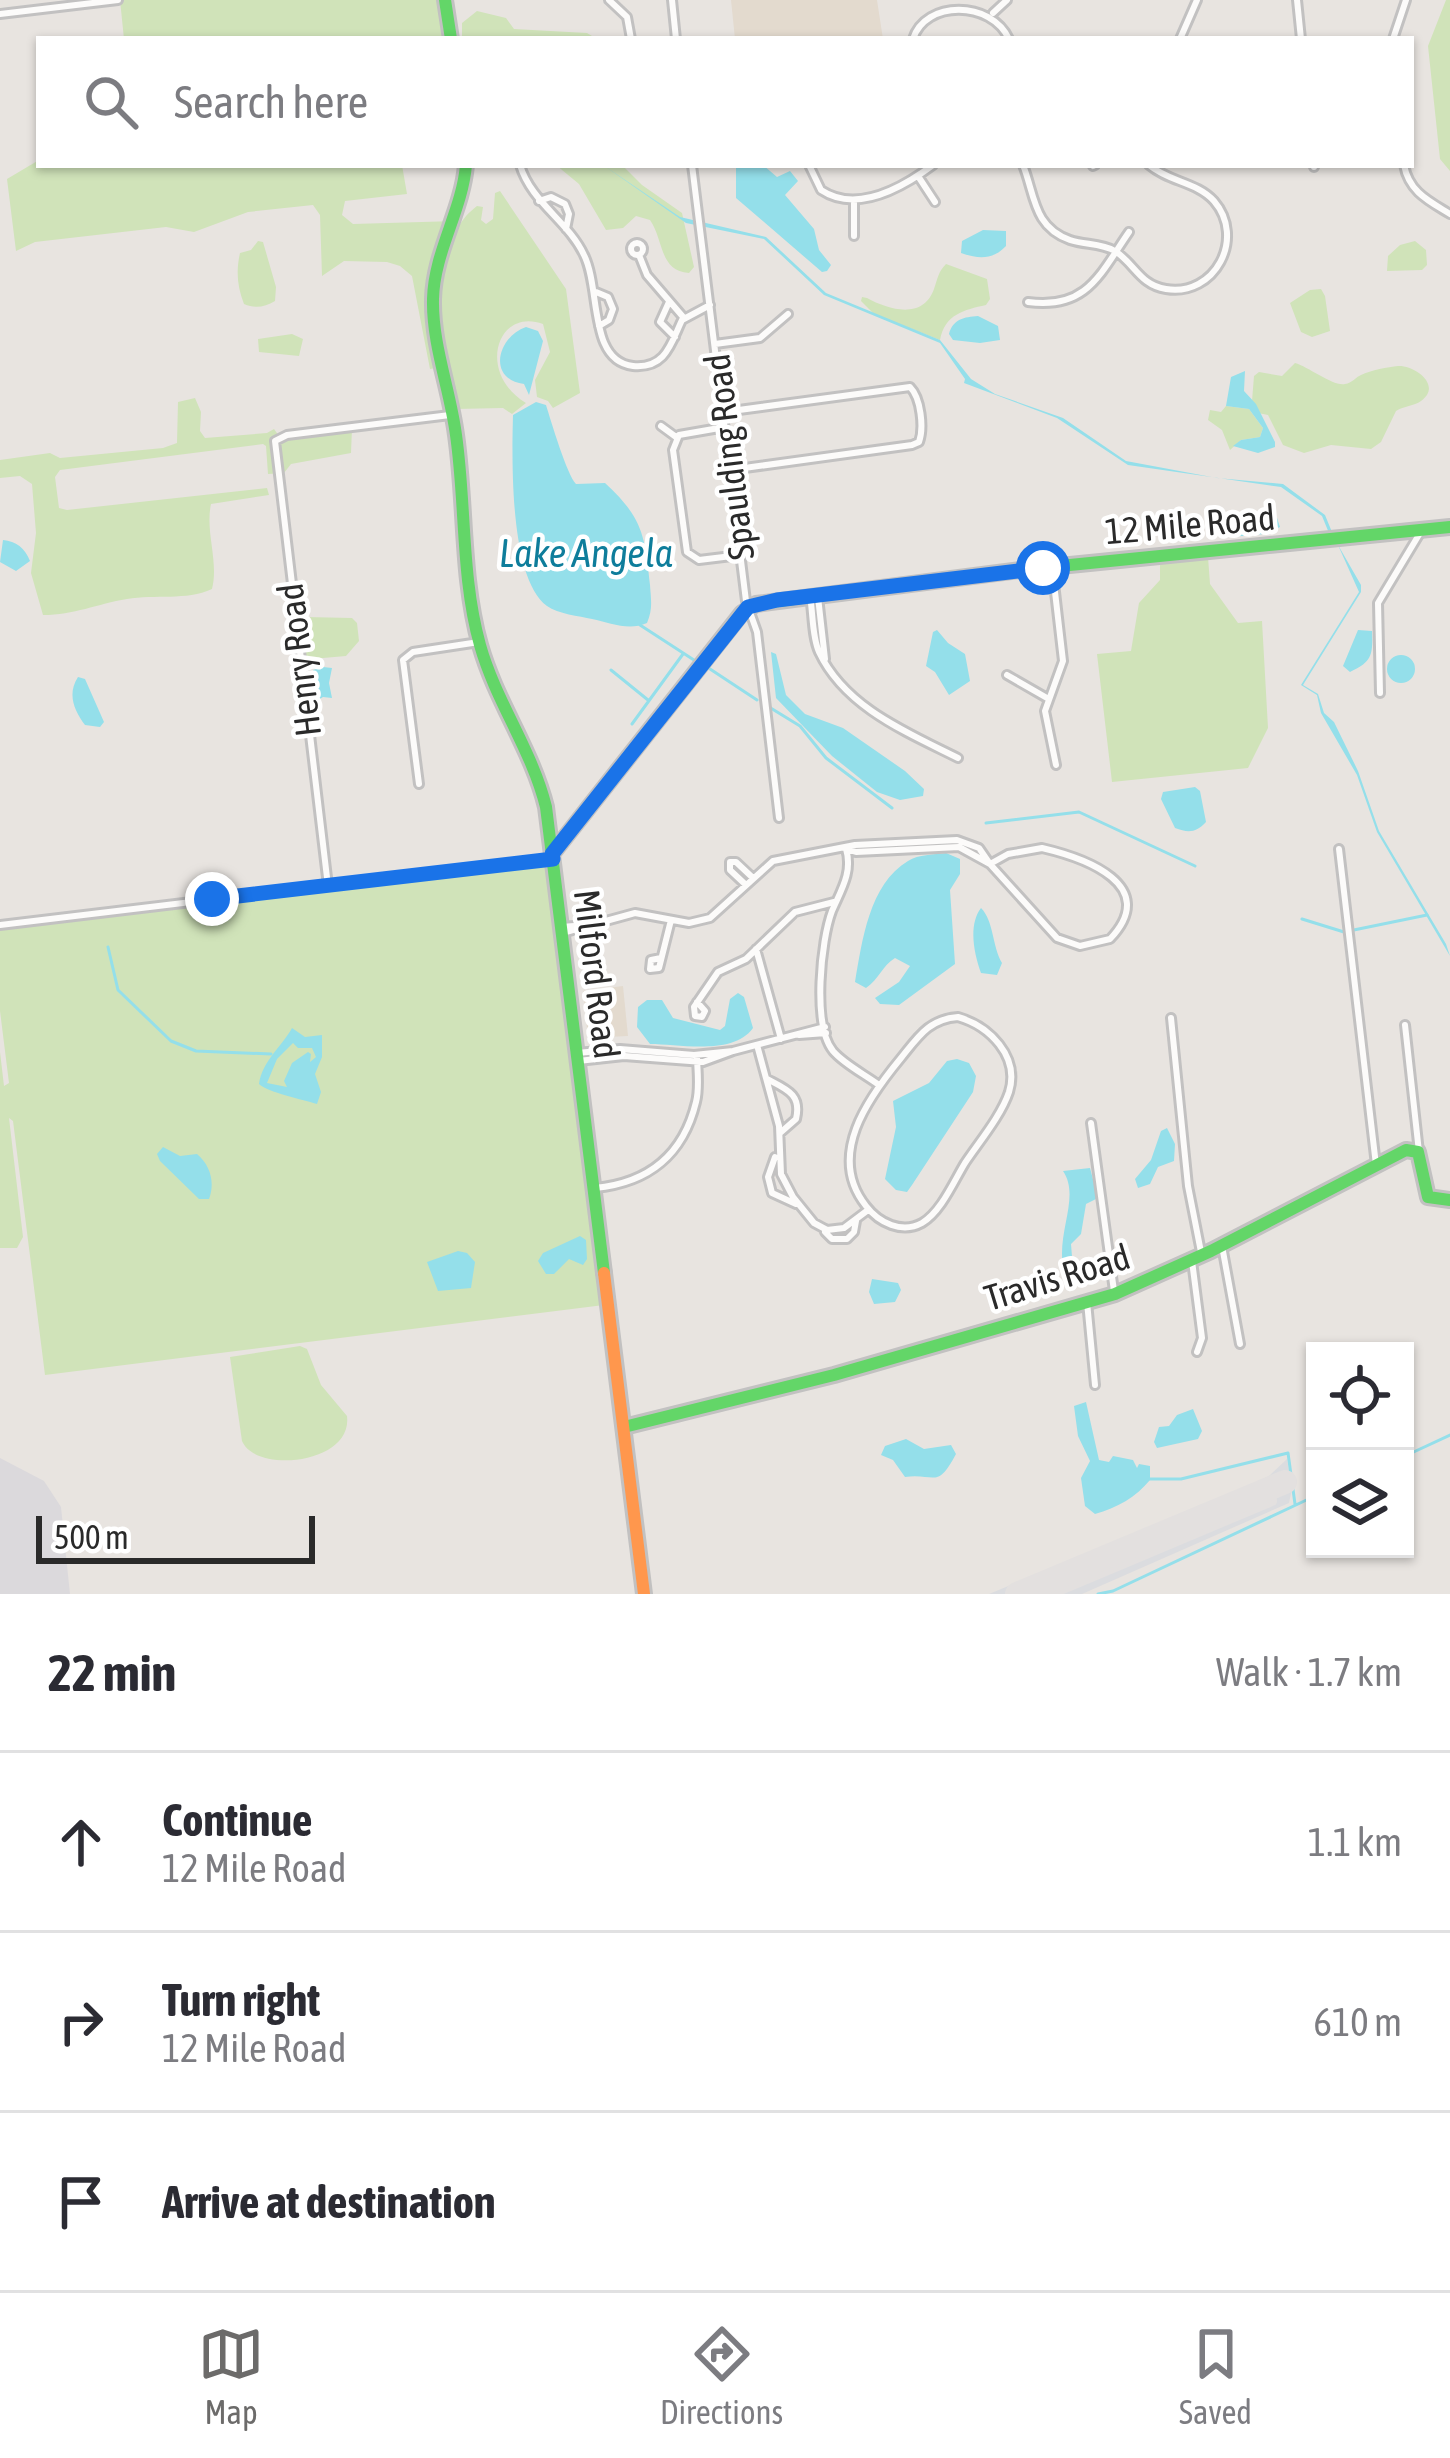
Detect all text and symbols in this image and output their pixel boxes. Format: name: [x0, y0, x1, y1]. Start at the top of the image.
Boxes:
search box: [36, 36, 1414, 168]
icon: search: [78, 69, 144, 135]
text: Search here: [174, 76, 368, 128]
street label: Spaulding Road: [696, 351, 762, 563]
street label: 12 Mile Road: [1103, 496, 1277, 552]
water label: Lake Angela: [499, 531, 673, 575]
route start: [1016, 541, 1070, 595]
street label: Henry Road: [269, 581, 329, 739]
route end: [185, 872, 239, 926]
street label: Milford Road: [566, 887, 628, 1061]
street label: Travis Road: [979, 1235, 1135, 1319]
map controls: [1306, 1342, 1414, 1558]
button: locate: [1306, 1342, 1414, 1450]
button: layers: [1306, 1450, 1414, 1558]
scale bar: [36, 1510, 315, 1563]
text: 500 m: [54, 1518, 129, 1556]
text: 22 min: [48, 1643, 176, 1702]
text: Walk · 1.7 km: [1216, 1650, 1402, 1694]
text: Continue: [162, 1794, 313, 1846]
icon: ahead: [48, 1809, 114, 1875]
text: 1.1 km: [1308, 1820, 1402, 1864]
text: 12 Mile Road: [162, 1846, 347, 1890]
text: Turn right: [162, 1974, 320, 2026]
icon: right: [48, 1989, 114, 2055]
text: 610 m: [1314, 2000, 1402, 2044]
text: 12 Mile Road: [162, 2026, 347, 2070]
icon: arrive: [48, 2169, 114, 2235]
text: Arrive at destination: [162, 2176, 496, 2228]
tab: Map: [198, 2321, 264, 2431]
tab: Directions: [660, 2321, 783, 2431]
tab: Saved: [1179, 2321, 1252, 2431]

